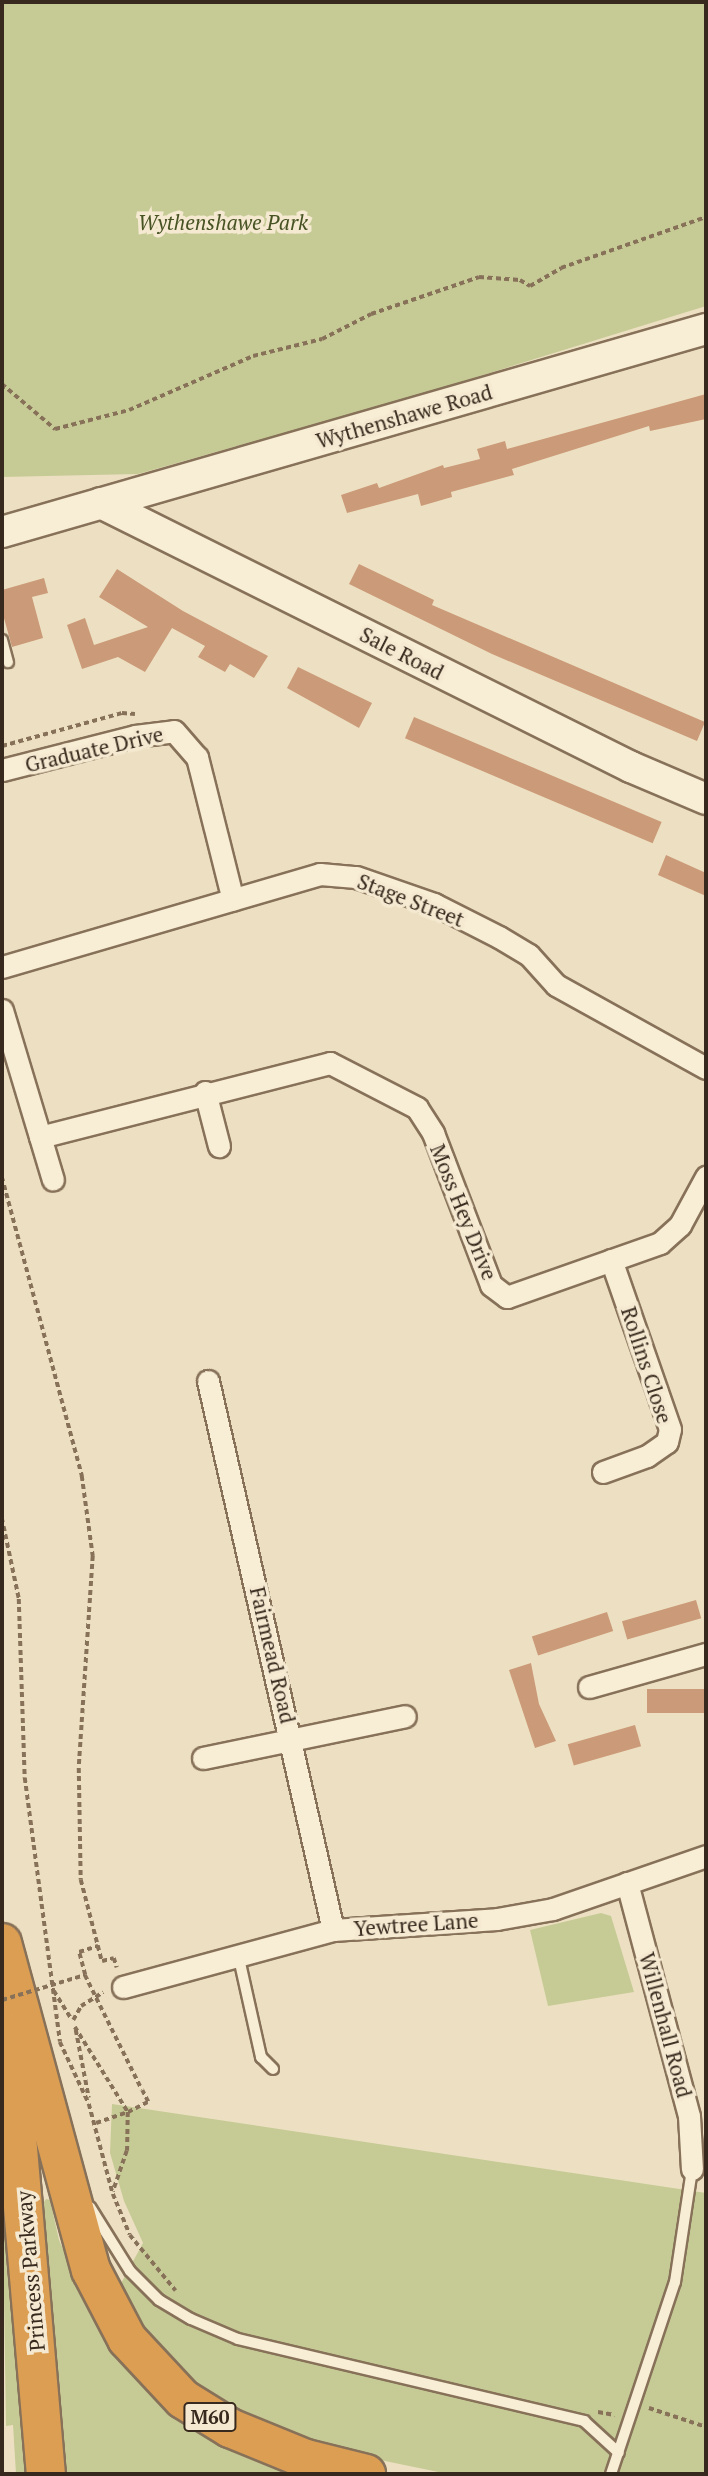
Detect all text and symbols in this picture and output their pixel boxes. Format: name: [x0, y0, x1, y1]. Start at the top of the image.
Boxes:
park label: Wythenshawe Park: [138, 209, 308, 235]
street label: Wythenshawe Road: [313, 379, 495, 453]
street label: Sale Road: [356, 621, 448, 685]
street label: Graduate Drive: [22, 721, 166, 777]
street label: Stage Street: [354, 868, 468, 932]
street label: Moss Hey Drive: [425, 1140, 503, 1284]
street label: Rollins Close: [616, 1303, 678, 1427]
street label: Fairmead Road: [245, 1584, 301, 1726]
street label: Yewtree Lane: [353, 1907, 479, 1941]
street label: Willenhall Road: [635, 1950, 697, 2100]
street label: Princess Parkway: [10, 2190, 50, 2352]
road number: M60: [182, 2402, 238, 2432]

